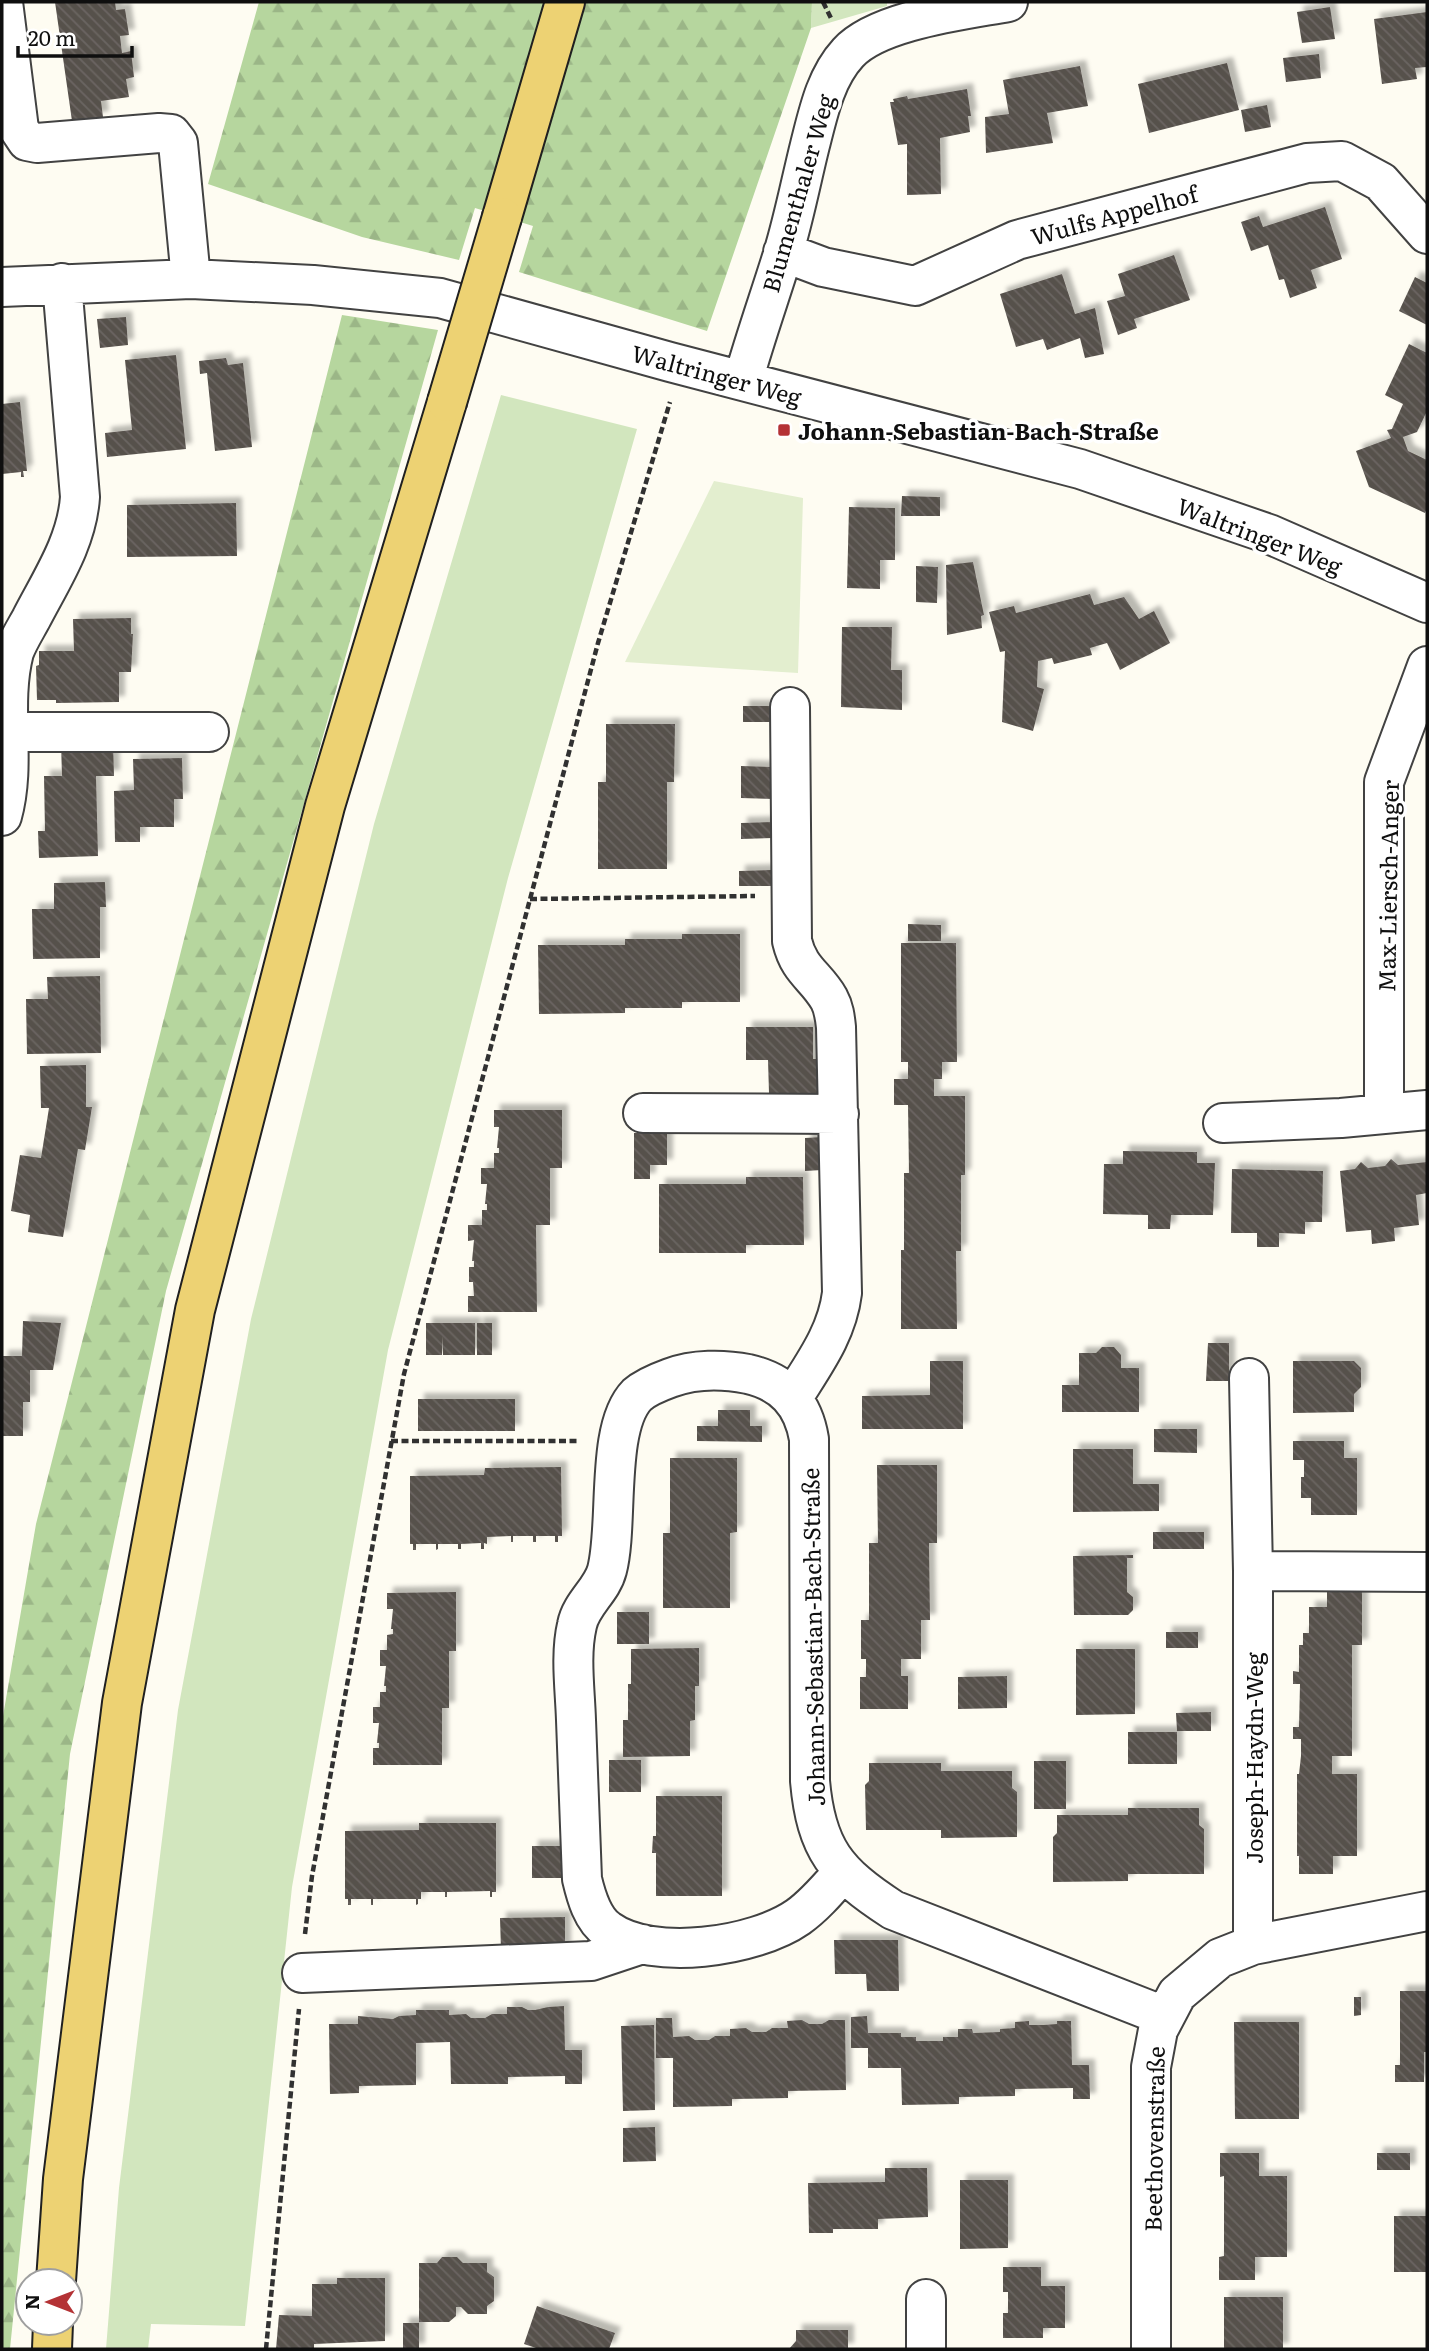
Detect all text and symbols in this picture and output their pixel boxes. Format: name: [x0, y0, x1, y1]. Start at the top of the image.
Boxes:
scale bar: [18, 14, 131, 58]
text: 20 m: [28, 21, 75, 52]
street label: Blumenthaler Weg: [752, 90, 842, 296]
street label: Wulfs Appelhof: [1027, 175, 1203, 253]
street label: Waltringer Weg: [628, 335, 806, 413]
place label: Johann-Sebastian-Bach-Straße: [798, 413, 1159, 447]
marker: Johann-Sebastian-Bach-Straße: [776, 422, 792, 438]
street label: Waltringer Weg: [1172, 488, 1348, 582]
street label: Max-Liersch-Anger: [1368, 780, 1406, 992]
street label: Johann-Sebastian-Bach-Straße: [792, 1467, 832, 1806]
street label: Joseph-Haydn-Weg: [1236, 1652, 1270, 1864]
street label: Beethovenstraße: [1134, 2046, 1172, 2232]
north arrow: [14, 2267, 84, 2337]
text: N: [17, 2294, 45, 2310]

